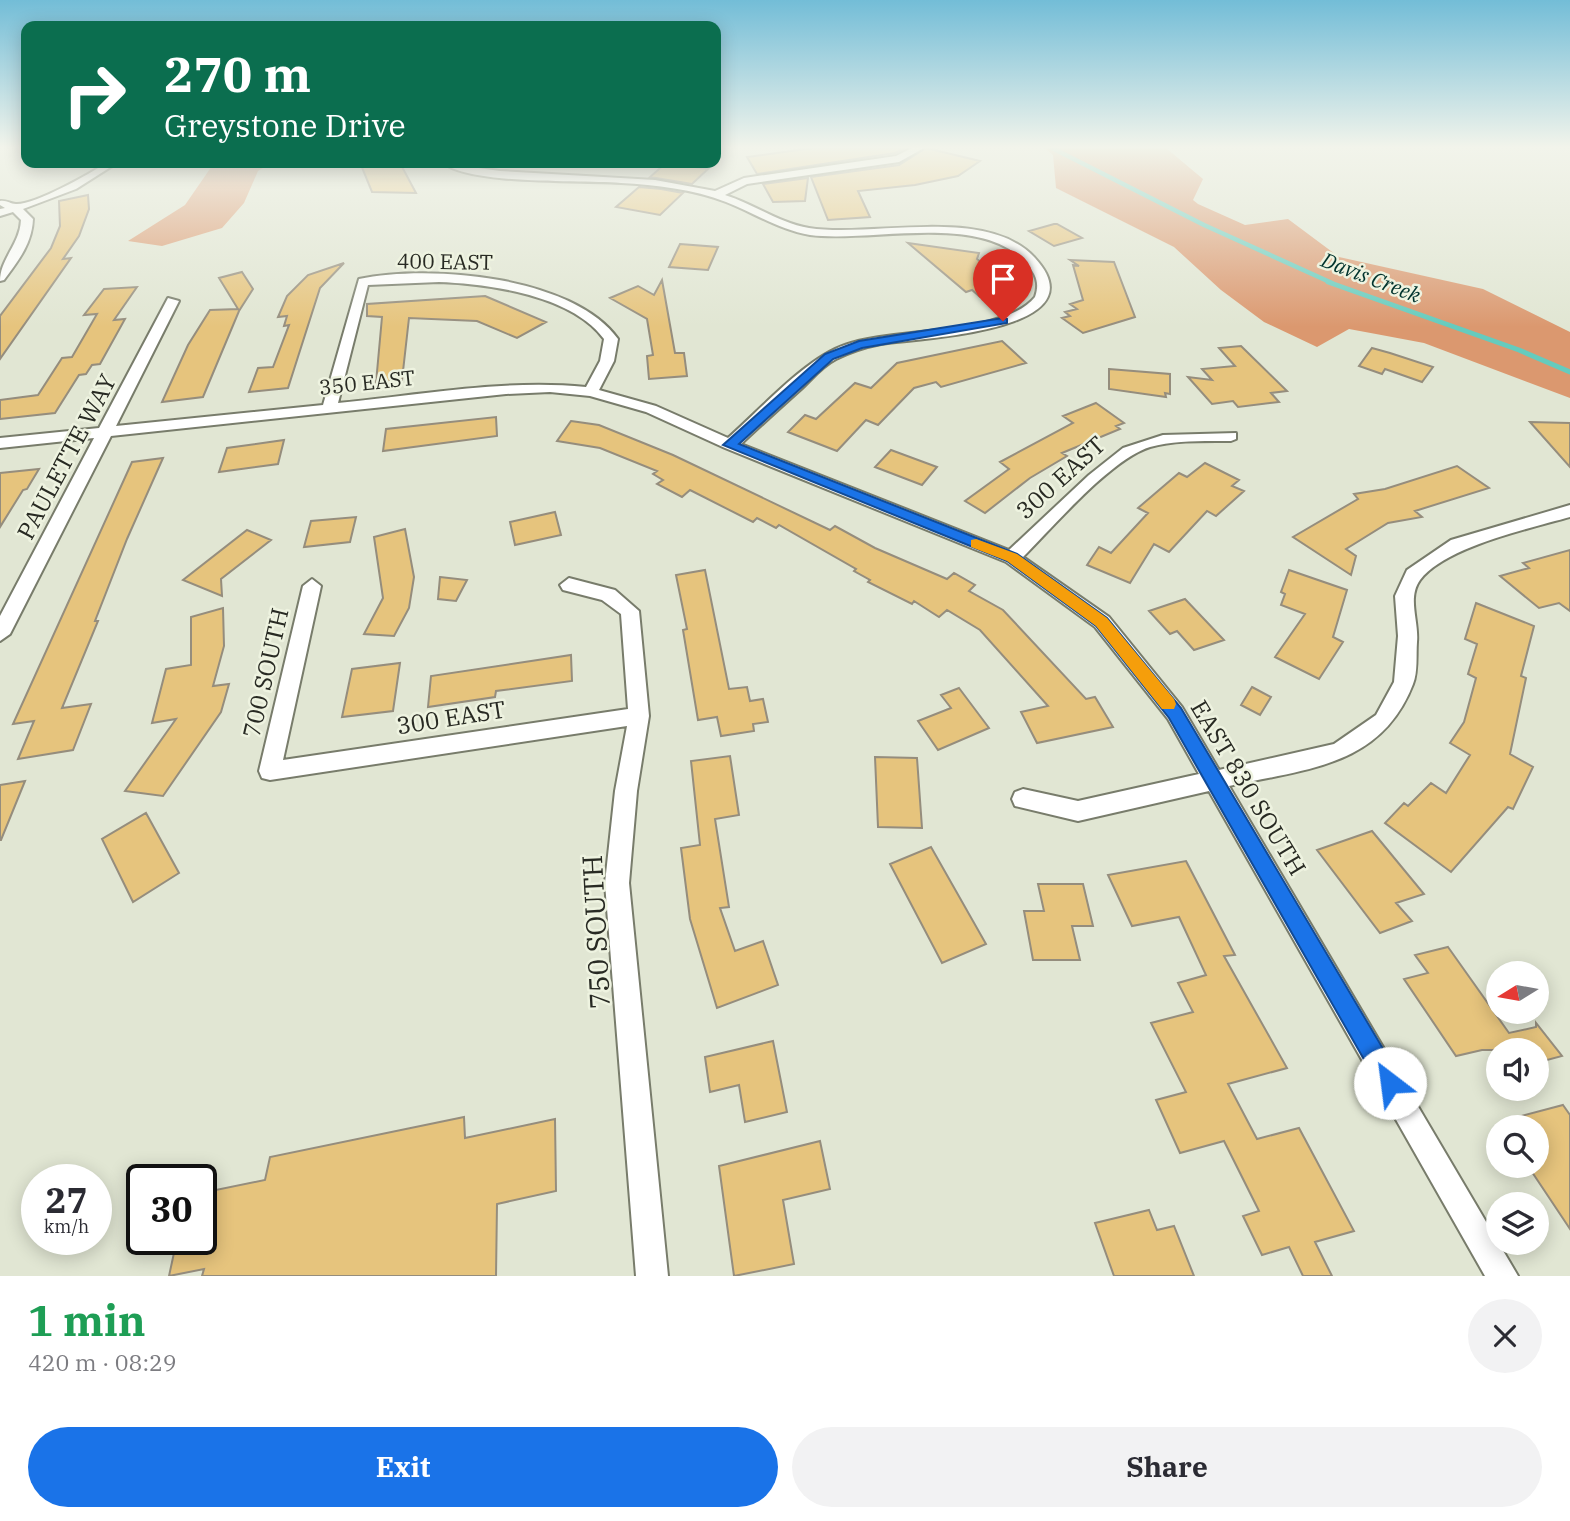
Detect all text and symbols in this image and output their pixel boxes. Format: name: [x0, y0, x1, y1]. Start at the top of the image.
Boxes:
text: 270 m: [164, 42, 311, 105]
icon: right: [49, 49, 140, 140]
text: Greystone Drive: [164, 104, 406, 146]
water label: Davis Creek: [1317, 245, 1426, 309]
street label: 400 EAST: [397, 246, 493, 276]
pin: [973, 249, 1033, 321]
icon: arrive: [984, 260, 1022, 298]
street label: 350 EAST: [318, 363, 416, 401]
street label: PAULETTE WAY: [9, 368, 123, 545]
street label: 300 EAST: [1009, 429, 1112, 526]
street label: 700 SOUTH: [235, 605, 295, 741]
street label: 300 EAST: [394, 693, 508, 741]
street label: EAST 830 SOUTH: [1184, 694, 1314, 881]
street label: 750 SOUTH: [573, 854, 618, 1010]
north arrow: [1486, 961, 1549, 1024]
map controls: [1486, 961, 1549, 1255]
button: sound: [1486, 1038, 1549, 1101]
position arrow: [1353, 1046, 1427, 1120]
button: search: [1486, 1115, 1549, 1178]
speed limit sign: 30: [126, 1164, 217, 1255]
text: 27: [45, 1177, 88, 1223]
button: layers: [1486, 1192, 1549, 1255]
text: km/h: [44, 1215, 89, 1238]
text: 1 min: [28, 1293, 146, 1348]
button: close: [1468, 1299, 1542, 1373]
text: 420 m · 08:29: [28, 1347, 177, 1377]
button: Exit: [28, 1427, 778, 1507]
button: Share: [792, 1427, 1542, 1507]

